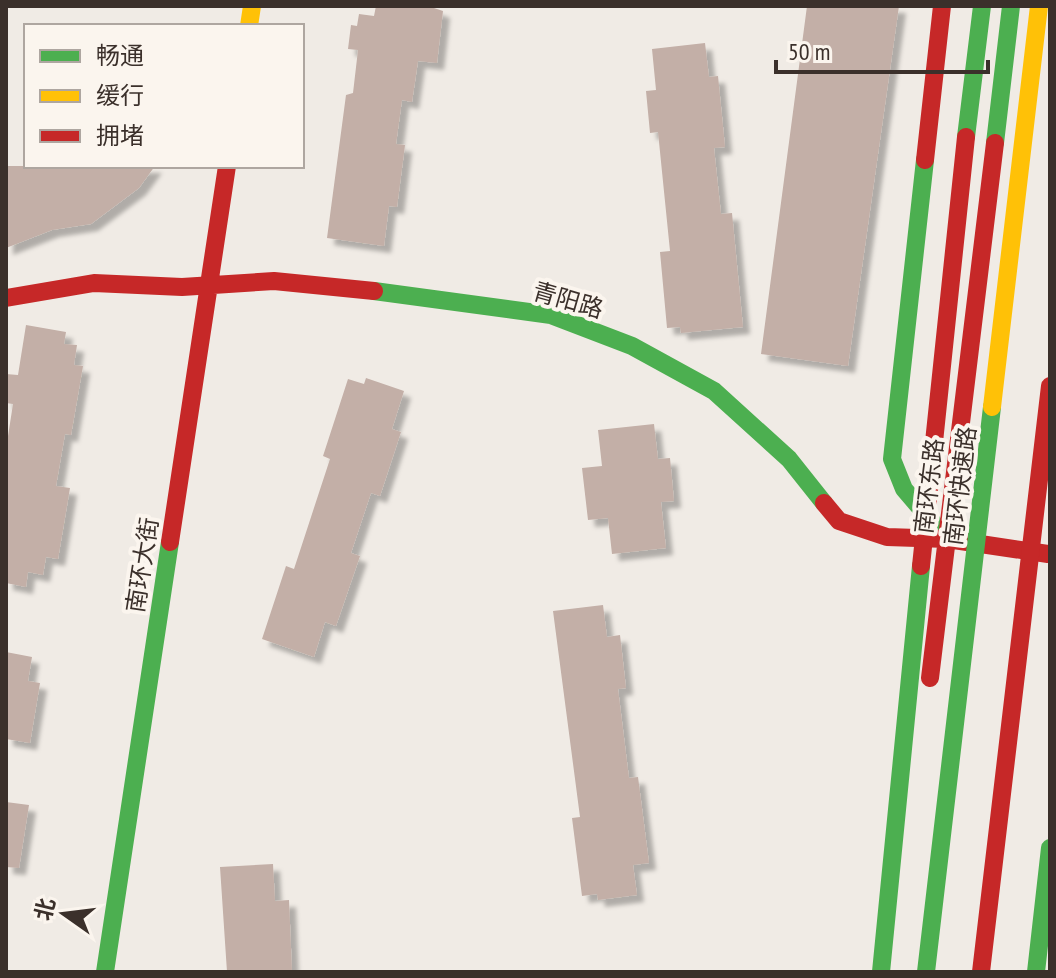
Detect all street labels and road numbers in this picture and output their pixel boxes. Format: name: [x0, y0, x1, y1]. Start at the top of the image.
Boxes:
street label: 青阳路: [529, 275, 607, 325]
street label: 南环快速路: [937, 425, 983, 547]
street label: 南环东路: [908, 436, 950, 536]
street label: 南环大街: [119, 515, 165, 615]

